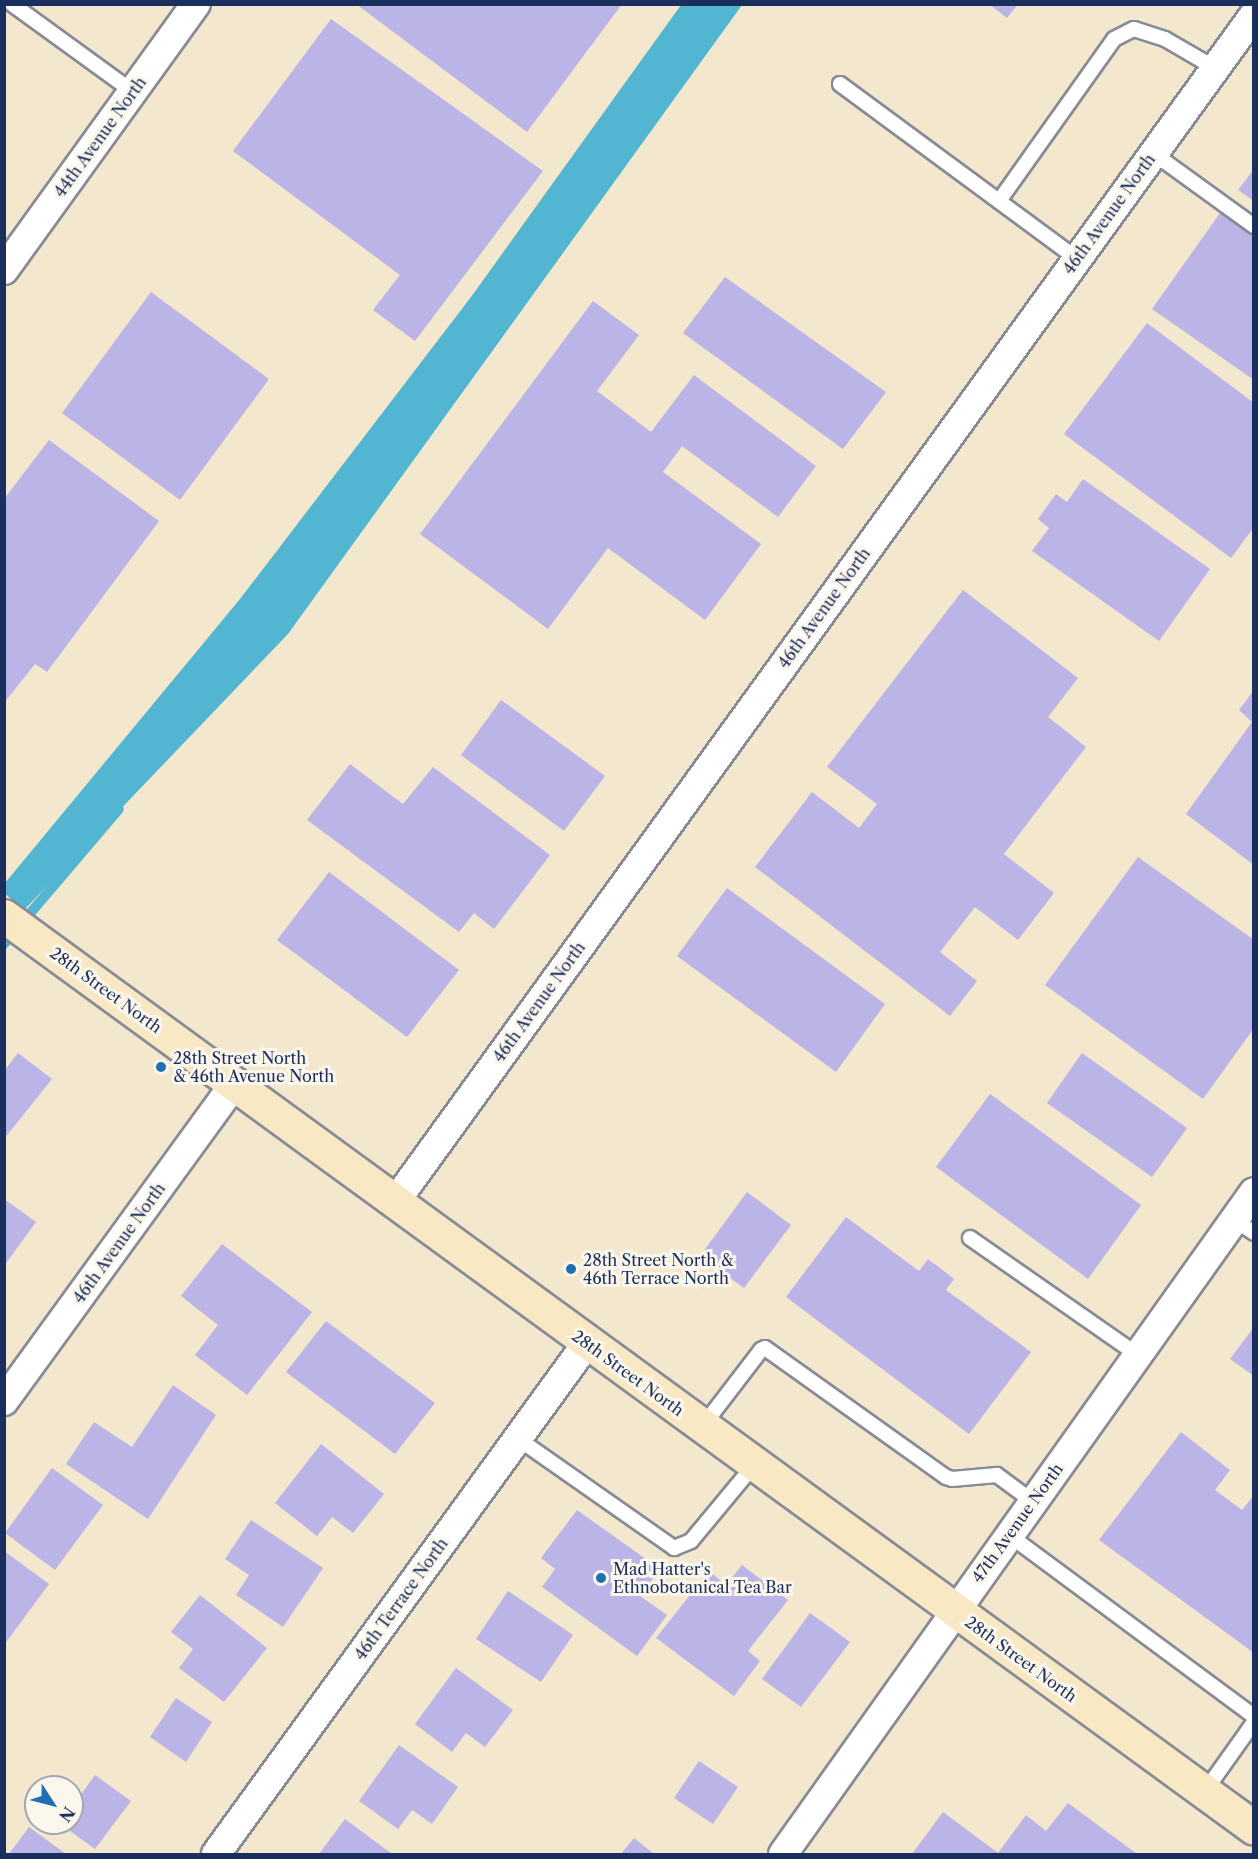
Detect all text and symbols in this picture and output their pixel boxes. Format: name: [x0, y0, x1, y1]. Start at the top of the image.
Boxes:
street label: 44th Avenue North: [50, 73, 150, 201]
street label: 46th Avenue North: [1059, 150, 1159, 278]
street label: 46th Avenue North: [774, 544, 874, 672]
street label: 46th Avenue North: [489, 938, 589, 1066]
street label: 28th Street North: [46, 943, 166, 1037]
place label: 28th Street North & 46th Avenue North: [173, 1048, 335, 1086]
marker: 28th Street North & 46th Avenue North: [154, 1060, 168, 1074]
street label: 46th Avenue North: [69, 1179, 169, 1307]
place label: 28th Street North & 46th Terrace North: [583, 1250, 733, 1288]
marker: 28th Street North & 46th Terrace North: [564, 1262, 578, 1276]
street label: 28th Street North: [568, 1326, 688, 1420]
street label: 47th Avenue North: [967, 1459, 1067, 1587]
street label: 46th Terrace North: [350, 1534, 452, 1664]
place label: Mad Hatter's Ethnobotanical Tea Bar: [613, 1559, 792, 1597]
marker: Mad Hatter's Ethnobotanical Tea Bar: [594, 1571, 608, 1585]
street label: 28th Street North: [961, 1612, 1081, 1706]
north arrow: [24, 1775, 84, 1835]
text: N: [55, 1803, 79, 1826]

